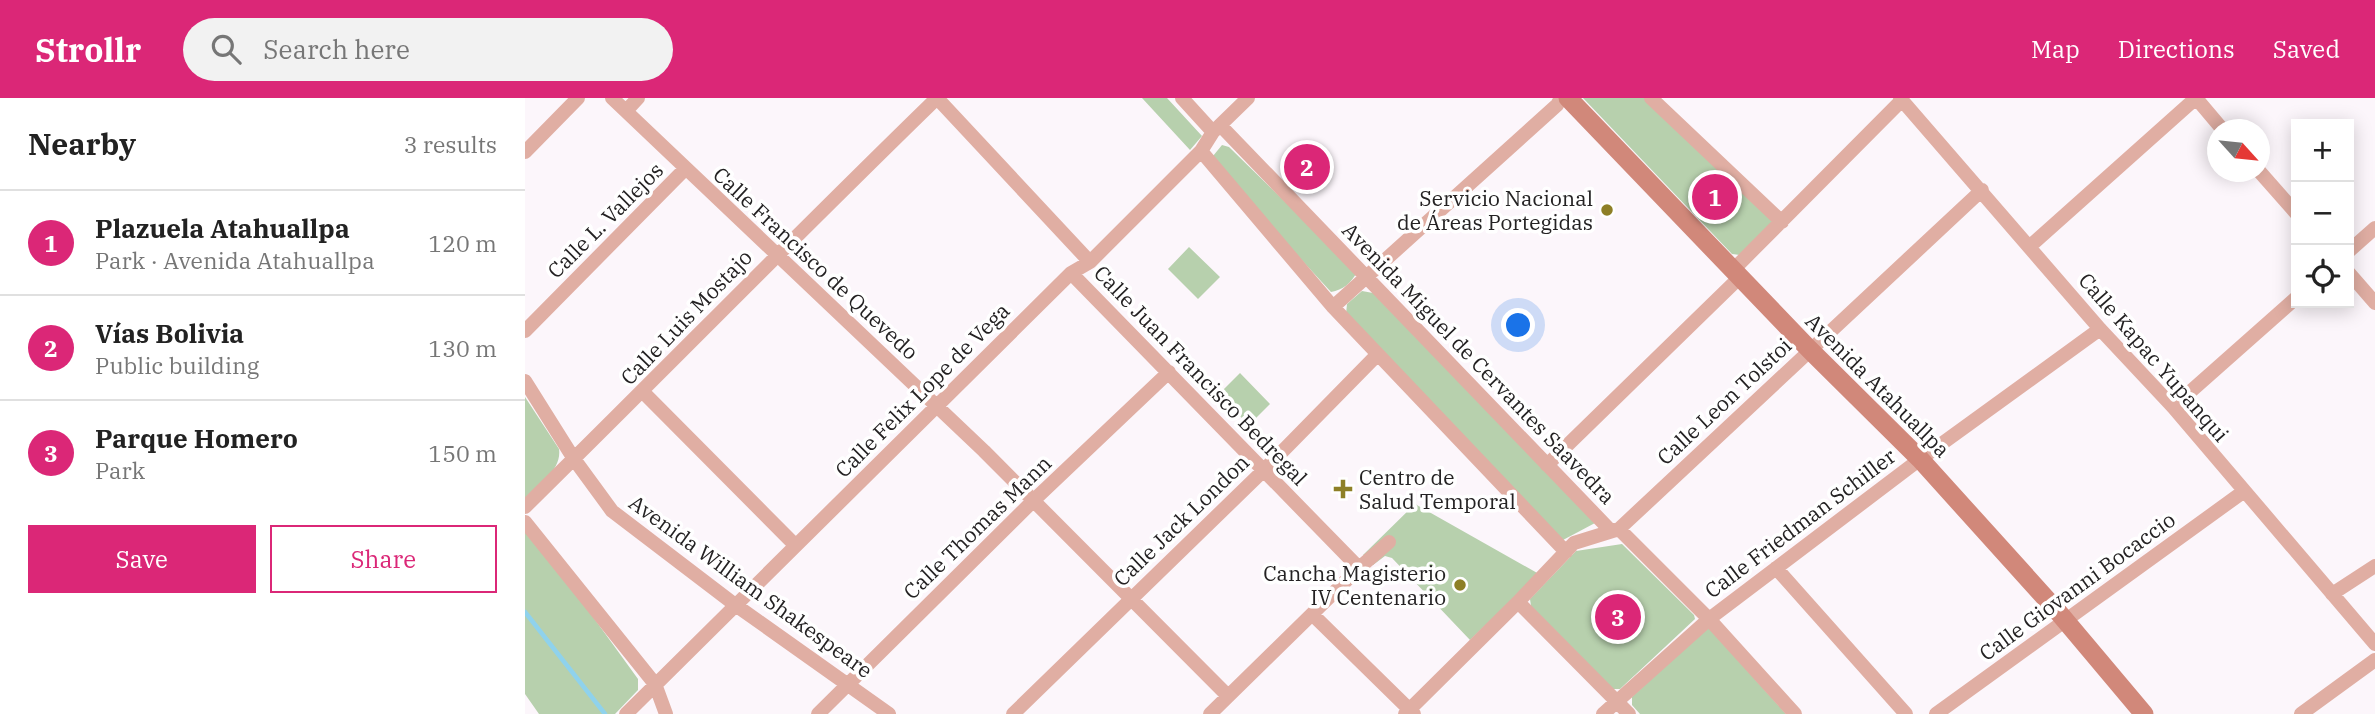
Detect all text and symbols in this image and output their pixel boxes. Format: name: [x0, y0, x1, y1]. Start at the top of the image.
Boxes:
search box: [183, 18, 673, 81]
text: Strollr: [35, 28, 141, 71]
icon: search: [207, 30, 245, 68]
text: Search here: [263, 32, 410, 66]
text: Map: [2031, 33, 2080, 65]
text: Directions: [2118, 33, 2235, 65]
text: Saved: [2273, 33, 2340, 65]
north arrow: [2207, 119, 2270, 182]
map controls: [2291, 119, 2354, 308]
button: +: [2291, 119, 2354, 182]
text: Nearby: [28, 124, 136, 163]
text: 3 results: [404, 129, 497, 159]
pin: 2: [1284, 141, 1330, 193]
street label: Calle L. Vallejos: [541, 156, 669, 284]
street label: Calle Francisco de Quevedo: [707, 160, 925, 366]
pin: 1: [1692, 171, 1738, 223]
button: −: [2291, 182, 2354, 245]
place label: Servicio Nacional de Áreas Portegidas: [1397, 184, 1593, 236]
marker: Servicio Nacional de Áreas Portegidas: [1599, 202, 1615, 218]
text: Plazuela Atahuallpa: [95, 211, 350, 245]
street label: Avenida Miguel de Cervantes Saavedra: [1337, 216, 1621, 510]
text: 1: [44, 228, 58, 258]
text: 120 m: [428, 228, 497, 258]
street label: Calle Luis Mostajo: [614, 243, 758, 391]
text: Park · Avenida Atahuallpa: [95, 245, 375, 275]
button: locate: [2291, 245, 2354, 308]
street label: Calle Juan Francisco Bedregal: [1088, 259, 1314, 491]
street label: Calle Kapac Yupanqui: [2073, 267, 2235, 447]
street label: Calle Felix Lope de Vega: [829, 297, 1015, 483]
street label: Avenida Atahuallpa: [1800, 307, 1956, 463]
your location: [1501, 308, 1535, 342]
text: Vías Bolivia: [95, 316, 244, 350]
street label: Calle Leon Tolstoi: [1651, 331, 1797, 471]
text: 2: [44, 333, 58, 363]
text: 130 m: [428, 333, 497, 363]
text: Public building: [95, 350, 259, 380]
text: Parque Homero: [95, 421, 298, 455]
text: 3: [44, 438, 58, 468]
text: 150 m: [428, 438, 497, 468]
street label: Calle Friedman Schiller: [1699, 442, 1902, 604]
street label: Calle Jack London: [1107, 448, 1255, 592]
street label: Calle Thomas Mann: [897, 449, 1057, 605]
text: Park: [95, 455, 145, 485]
place label: Centro de Salud Temporal: [1359, 463, 1516, 515]
marker: Centro de Salud Temporal: [1333, 479, 1353, 499]
street label: Avenida William Shakespeare: [624, 488, 878, 684]
street label: Calle Giovanni Bocaccio: [1973, 505, 2181, 667]
button: Save: [28, 525, 256, 593]
button: Share: [270, 525, 497, 593]
place label: Cancha Magisterio IV Centenario: [1263, 559, 1446, 611]
marker: Cancha Magisterio IV Centenario: [1452, 577, 1468, 593]
pin: 3: [1595, 591, 1641, 643]

